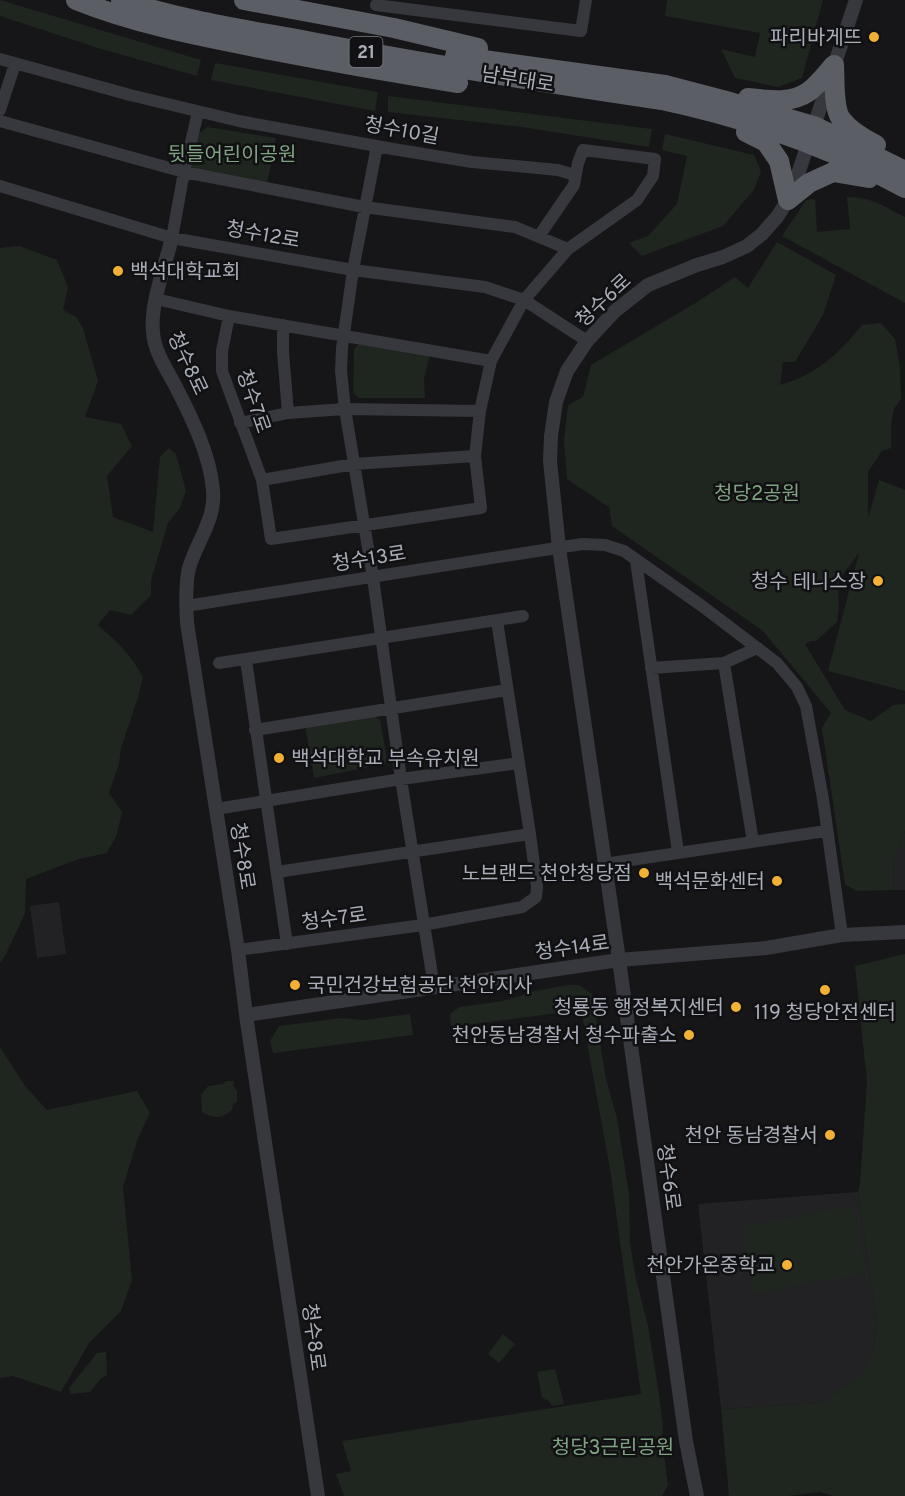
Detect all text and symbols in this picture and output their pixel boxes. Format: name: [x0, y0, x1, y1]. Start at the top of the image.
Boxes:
place label: 파리바게뜨: [770, 26, 862, 52]
marker: 파리바게뜨: [867, 30, 881, 44]
road number: 21: [350, 37, 382, 67]
street label: 남부대로: [479, 62, 556, 100]
street label: 청수10길: [362, 113, 441, 151]
park label: 뒷들어린이공원: [168, 143, 296, 169]
street label: 청수12로: [224, 217, 302, 255]
place label: 백석대학교회: [130, 260, 240, 286]
marker: 백석대학교회: [111, 264, 125, 278]
street label: 청수6로: [571, 269, 638, 334]
street label: 청수8로: [160, 328, 212, 400]
street label: 청수7로: [229, 366, 275, 437]
park label: 청당2공원: [714, 482, 800, 508]
street label: 청수13로: [330, 541, 408, 579]
place label: 청수 테니스장: [751, 570, 866, 596]
marker: 청수 테니스장: [871, 574, 885, 588]
place label: 백석대학교 부속유치원: [291, 747, 480, 773]
marker: 백석대학교 부속유치원: [272, 751, 286, 765]
street label: 청수8로: [223, 821, 259, 892]
place label: 노브랜드 천안청당점: [462, 862, 632, 888]
marker: 노브랜드 천안청당점: [637, 866, 651, 880]
place label: 백석문화센터: [655, 870, 765, 896]
marker: 백석문화센터: [770, 874, 784, 888]
street label: 청수7로: [300, 903, 369, 937]
street label: 청수14로: [533, 931, 611, 967]
place label: 국민건강보험공단 천안지사: [307, 974, 533, 1000]
marker: 국민건강보험공단 천안지사: [288, 978, 302, 992]
marker: 119 청당안전센터: [818, 983, 832, 997]
place label: 청룡동 행정복지센터: [554, 996, 724, 1022]
marker: 청룡동 행정복지센터: [729, 1000, 743, 1014]
place label: 119 청당안전센터: [754, 1001, 896, 1027]
place label: 천안동남경찰서 청수파출소: [452, 1024, 677, 1050]
marker: 천안동남경찰서 청수파출소: [682, 1028, 696, 1042]
place label: 천안 동남경찰서: [685, 1124, 818, 1150]
marker: 천안 동남경찰서: [823, 1128, 837, 1142]
street label: 청수6로: [649, 1142, 685, 1212]
place label: 천안가온중학교: [646, 1254, 775, 1280]
marker: 천안가온중학교: [780, 1258, 794, 1272]
street label: 청수8로: [294, 1302, 330, 1372]
park label: 청당3근린공원: [552, 1436, 674, 1462]

